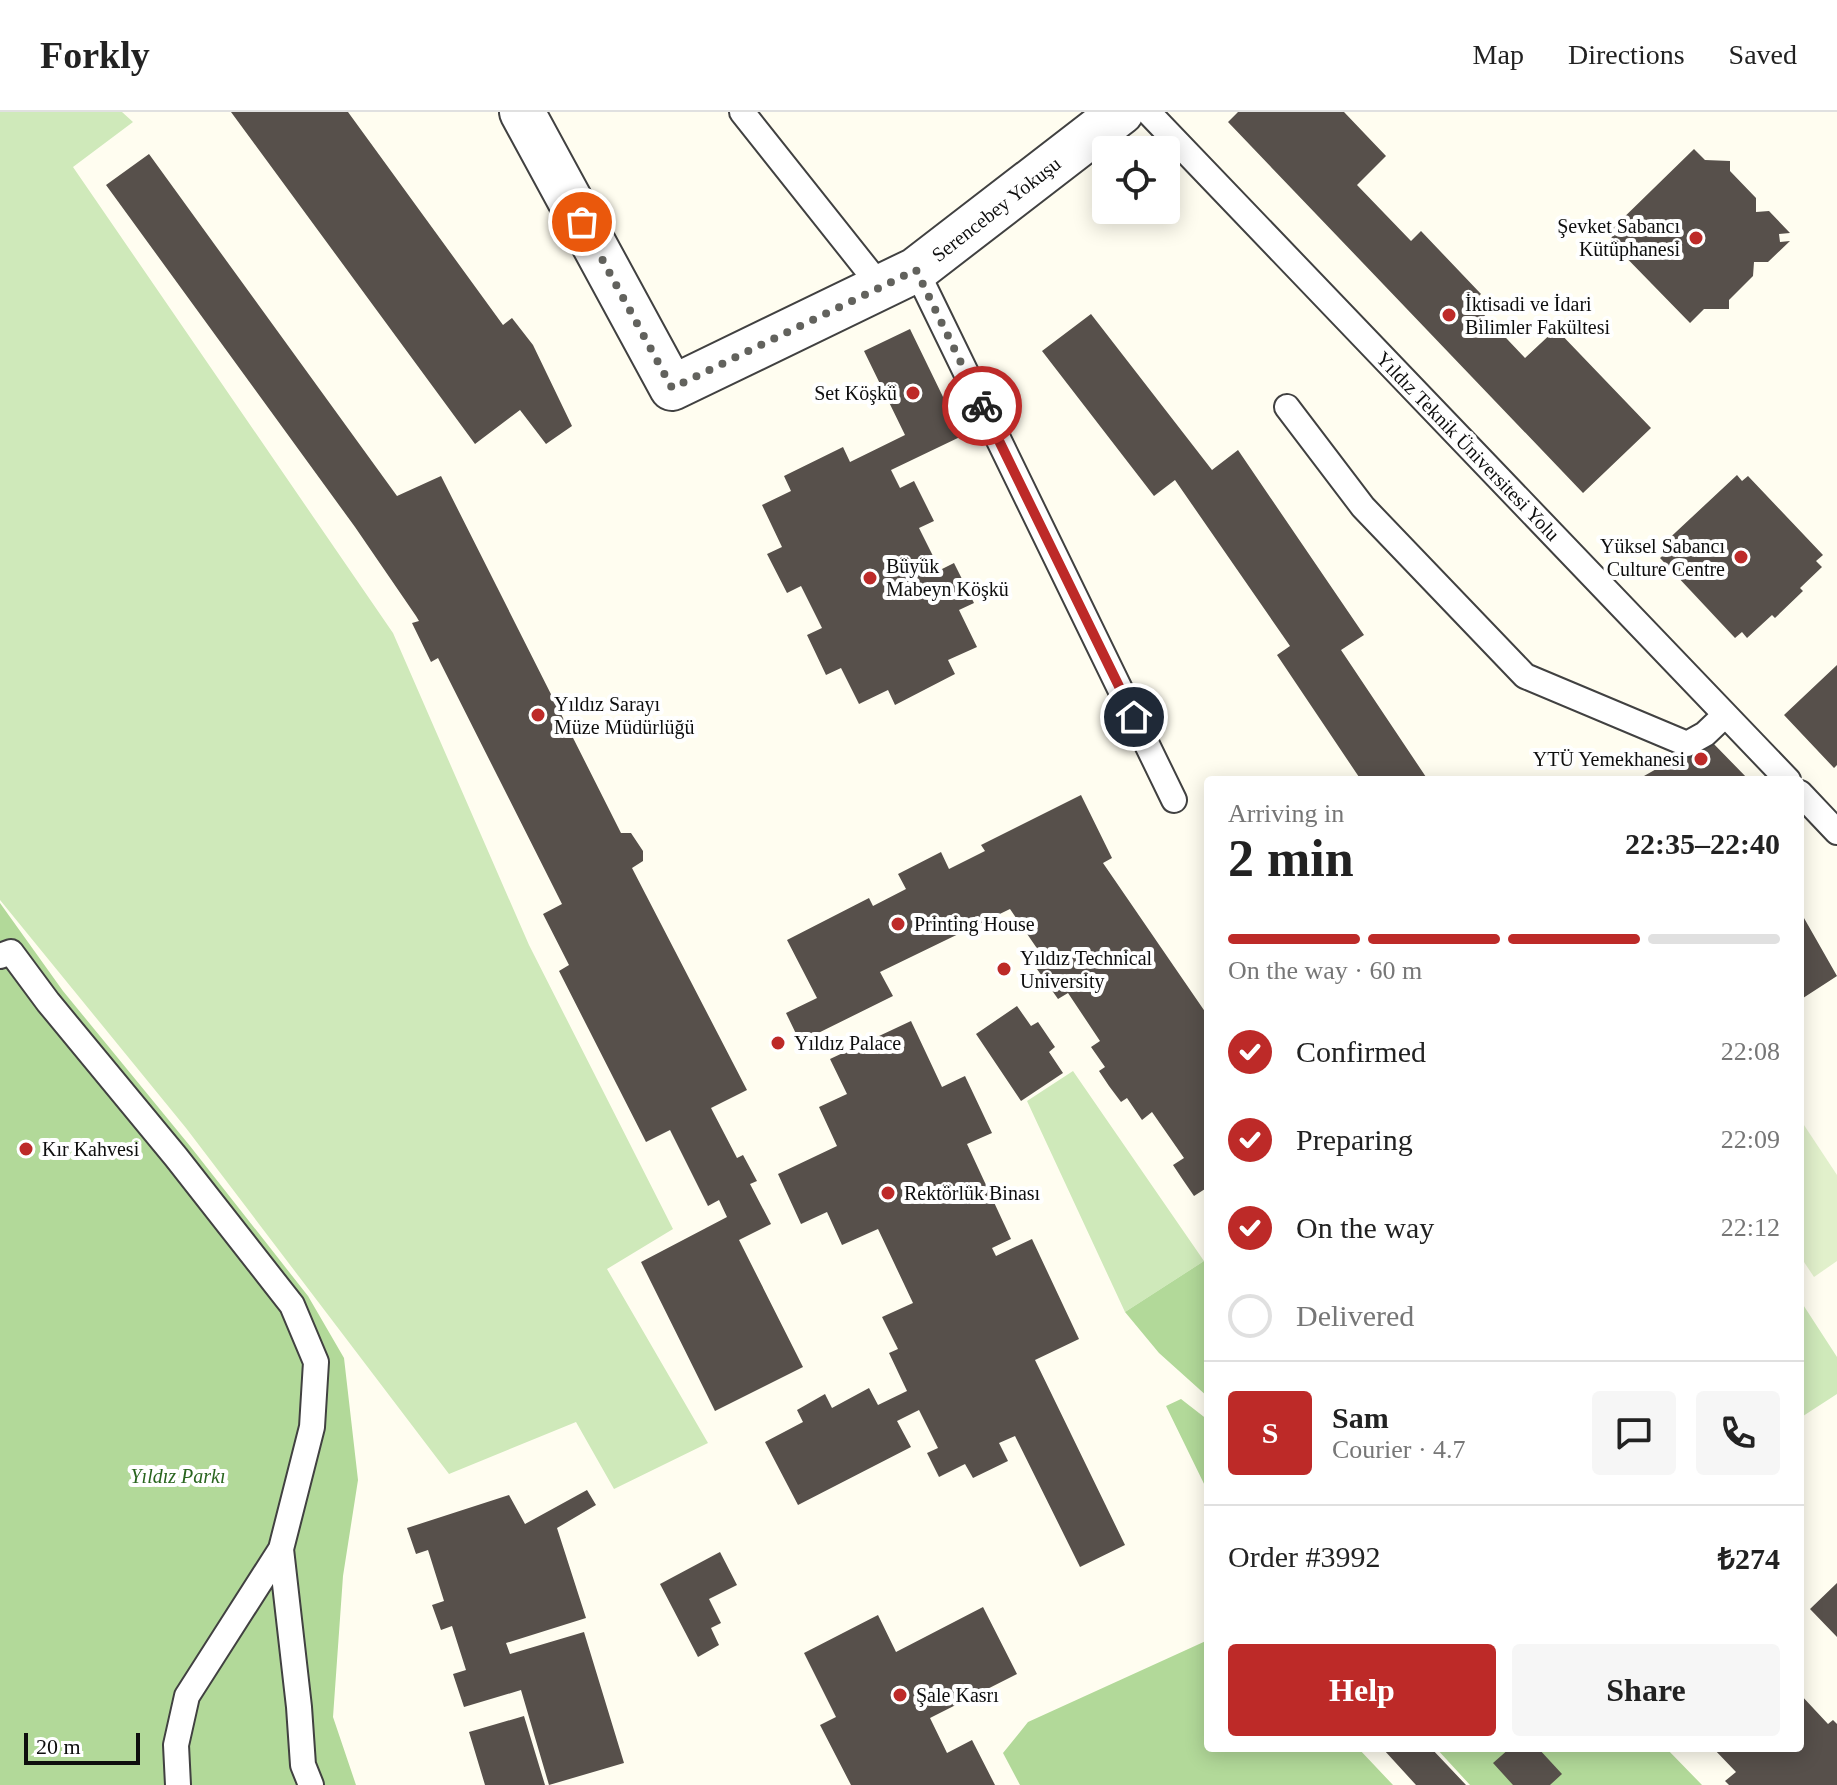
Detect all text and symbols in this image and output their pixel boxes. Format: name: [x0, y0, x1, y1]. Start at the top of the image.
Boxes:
text: Forkly: [40, 34, 150, 76]
text: Map: [1473, 39, 1524, 70]
text: Directions: [1568, 39, 1685, 70]
text: Saved: [1729, 39, 1797, 70]
map controls: [1092, 136, 1180, 224]
button: locate: [1092, 136, 1180, 224]
street label: Serencebey Yokuşu: [928, 152, 1065, 267]
pin: [548, 188, 616, 256]
icon: bag: [560, 200, 604, 244]
place label: Şevket Sabancı Kütüphanesi: [1557, 215, 1680, 261]
marker: Şevket Sabancı Kütüphanesi: [1687, 229, 1705, 247]
place label: İktisadi ve İdari Bilimler Fakültesi: [1465, 293, 1610, 338]
marker: İktisadi ve İdari Bilimler Fakültesi: [1440, 306, 1458, 324]
street label: Yıldız Teknik Üniversitesi Yolu: [1372, 347, 1564, 545]
courier: [942, 366, 1022, 446]
place label: Set Köşkü: [814, 382, 897, 405]
marker: Set Köşkü: [904, 384, 922, 402]
icon: bike: [960, 384, 1004, 428]
place label: Yüksel Sabancı Culture Centre: [1600, 535, 1725, 580]
marker: Yüksel Sabancı Culture Centre: [1732, 548, 1750, 566]
place label: Büyük Mabeyn Köşkü: [886, 555, 1009, 601]
marker: Büyük Mabeyn Köşkü: [861, 569, 879, 587]
pin: [1100, 683, 1168, 751]
place label: Yıldız Sarayı Müze Müdürlüğü: [554, 693, 695, 739]
icon: home: [1112, 695, 1156, 739]
marker: Yıldız Sarayı Müze Müdürlüğü: [529, 706, 547, 724]
place label: YTÜ Yemekhanesi: [1533, 748, 1685, 770]
marker: YTÜ Yemekhanesi: [1692, 750, 1710, 768]
text: Arriving in: [1228, 799, 1344, 828]
text: 22:35–22:40: [1625, 827, 1780, 860]
text: 2 min: [1228, 830, 1354, 887]
place label: Printing House: [914, 913, 1035, 936]
marker: Printing House: [889, 915, 907, 933]
place label: Yıldız Technical University: [1020, 947, 1153, 993]
text: On the way · 60 m: [1228, 956, 1422, 985]
marker: Yıldız Technical University: [995, 960, 1013, 978]
icon: check: [1228, 1030, 1272, 1074]
place label: Yıldız Palace: [794, 1032, 901, 1054]
marker: Yıldız Palace: [769, 1034, 787, 1052]
text: Confirmed: [1296, 1035, 1426, 1068]
text: 22:08: [1721, 1037, 1780, 1066]
icon: check: [1228, 1118, 1272, 1162]
text: Preparing: [1296, 1123, 1413, 1156]
text: 22:09: [1721, 1125, 1780, 1154]
place label: Kır Kahvesi: [42, 1138, 140, 1160]
marker: Kır Kahvesi: [17, 1140, 35, 1158]
place label: Rektörlük Binası: [904, 1182, 1041, 1204]
marker: Rektörlük Binası: [879, 1184, 897, 1202]
icon: check: [1228, 1206, 1272, 1250]
text: On the way: [1296, 1211, 1434, 1244]
text: 22:12: [1721, 1213, 1780, 1242]
text: Delivered: [1296, 1299, 1414, 1332]
button: chat: [1592, 1391, 1676, 1475]
button: phone: [1696, 1391, 1780, 1475]
text: Sam: [1332, 1401, 1389, 1434]
text: S: [1262, 1416, 1278, 1449]
text: Courier · 4.7: [1332, 1435, 1466, 1464]
park label: Yıldız Parkı: [130, 1465, 226, 1487]
text: Order #3992: [1228, 1540, 1380, 1573]
text: ₺274: [1718, 1542, 1780, 1575]
button: Help: [1228, 1644, 1496, 1736]
button: Share: [1512, 1644, 1780, 1736]
place label: Şale Kasrı: [916, 1684, 999, 1707]
marker: Şale Kasrı: [891, 1686, 909, 1704]
scale bar: [24, 1729, 140, 1765]
text: 20 m: [36, 1734, 81, 1759]

